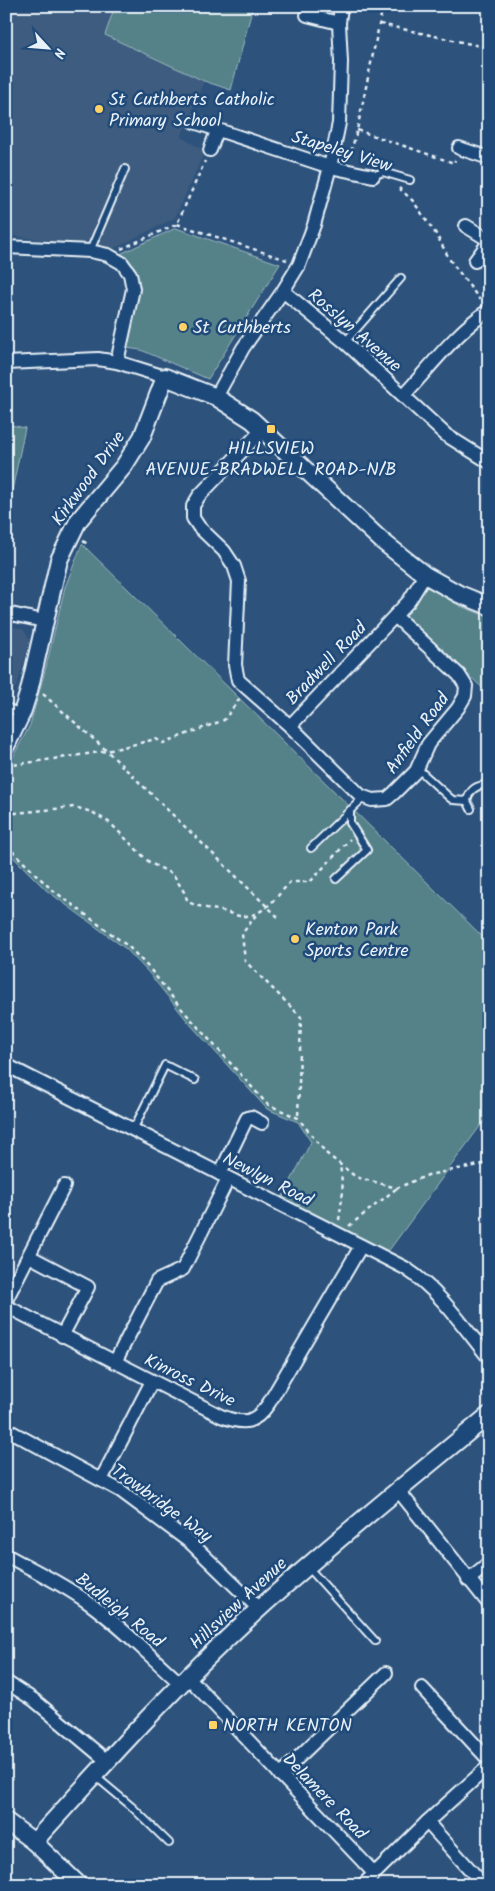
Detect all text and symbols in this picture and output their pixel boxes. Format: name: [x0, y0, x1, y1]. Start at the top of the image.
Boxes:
north arrow: [22, 22, 72, 72]
text: N: [47, 44, 71, 62]
place label: St Cuthberts Catholic Primary School: [109, 86, 275, 136]
marker: St Cuthberts Catholic Primary School: [93, 103, 105, 115]
street label: Stapeley View: [288, 123, 396, 182]
street label: Rosslyn Avenue: [300, 282, 408, 380]
place label: St Cuthberts: [193, 314, 291, 343]
marker: St Cuthberts: [177, 321, 189, 333]
marker: HILLSVIEW AVENUE-BRADWELL ROAD-N/B: [265, 423, 277, 435]
street label: Kirkwood Drive: [45, 425, 134, 533]
place label: HILLSVIEW AVENUE-BRADWELL ROAD-N/B: [145, 435, 397, 485]
street label: Bradwell Road: [279, 615, 375, 713]
street label: Anfield Road: [379, 686, 458, 781]
place label: Kenton Park Sports Centre: [305, 916, 409, 966]
marker: Kenton Park Sports Centre: [289, 933, 301, 945]
street label: Newlyn Road: [217, 1145, 319, 1216]
street label: Kinross Drive: [139, 1347, 240, 1416]
street label: Trowbridge Way: [104, 1457, 218, 1551]
street label: Hillsview Avenue: [183, 1551, 295, 1657]
street label: Budleigh Road: [68, 1566, 171, 1657]
place label: NORTH KENTON: [223, 1712, 352, 1741]
marker: NORTH KENTON: [207, 1719, 219, 1731]
street label: Delamere Road: [274, 1747, 374, 1848]

